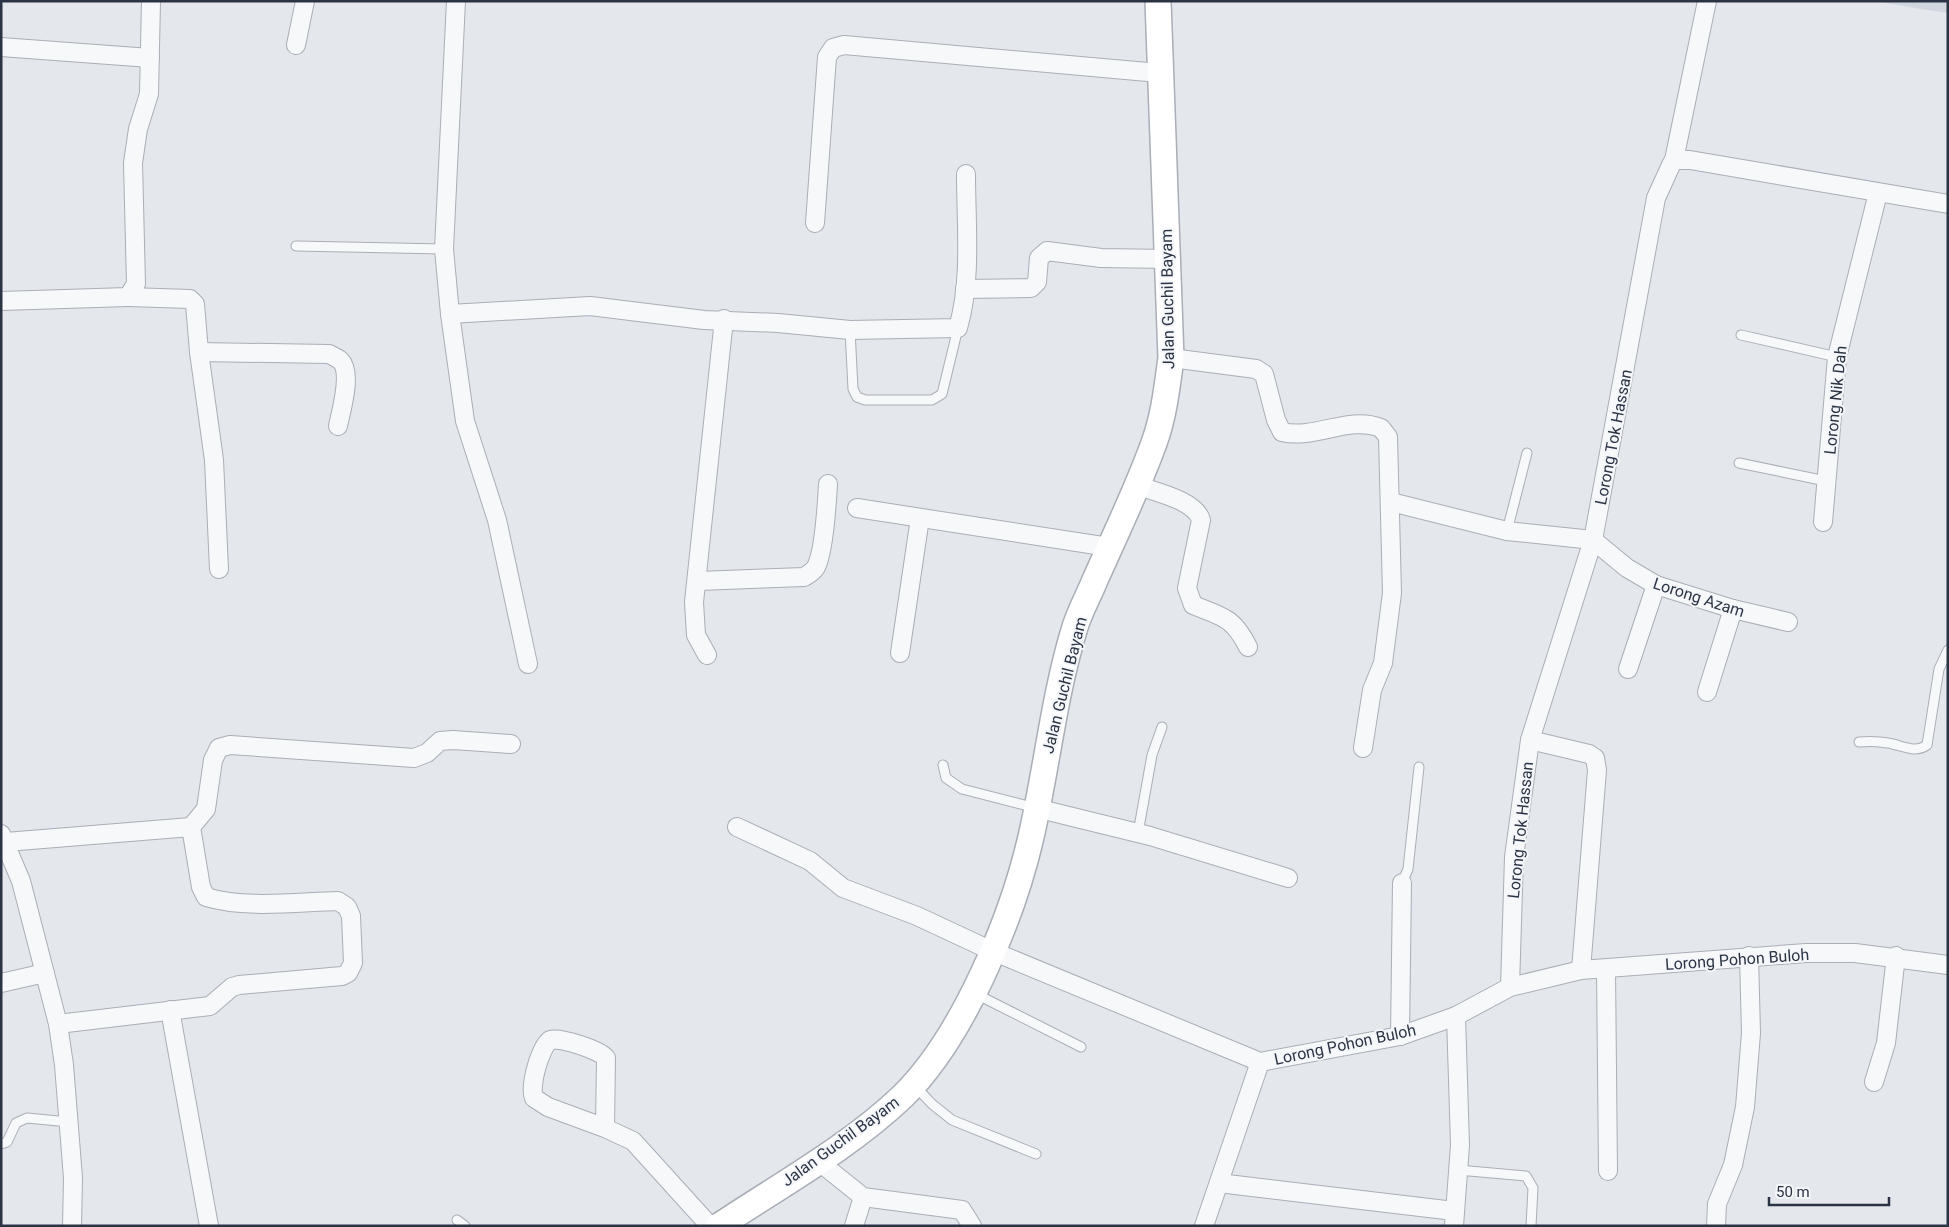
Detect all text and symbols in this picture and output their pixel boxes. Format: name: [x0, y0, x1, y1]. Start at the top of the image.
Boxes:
street label: Jalan Guchil Bayam: [1157, 229, 1178, 369]
street label: Lorong Nik Dah: [1820, 345, 1851, 455]
street label: Lorong Tok Hassan: [1591, 368, 1636, 507]
street label: Lorong Azam: [1651, 574, 1747, 621]
street label: Jalan Guchil Bayam: [1038, 615, 1091, 755]
street label: Lorong Tok Hassan: [1504, 761, 1537, 900]
street label: Lorong Pohon Buloh: [1664, 945, 1810, 974]
street label: Lorong Pohon Buloh: [1273, 1020, 1418, 1069]
street label: Jalan Guchil Bayam: [778, 1092, 903, 1190]
scale bar: [1769, 1174, 1889, 1206]
text: 50 m: [1776, 1183, 1810, 1201]

